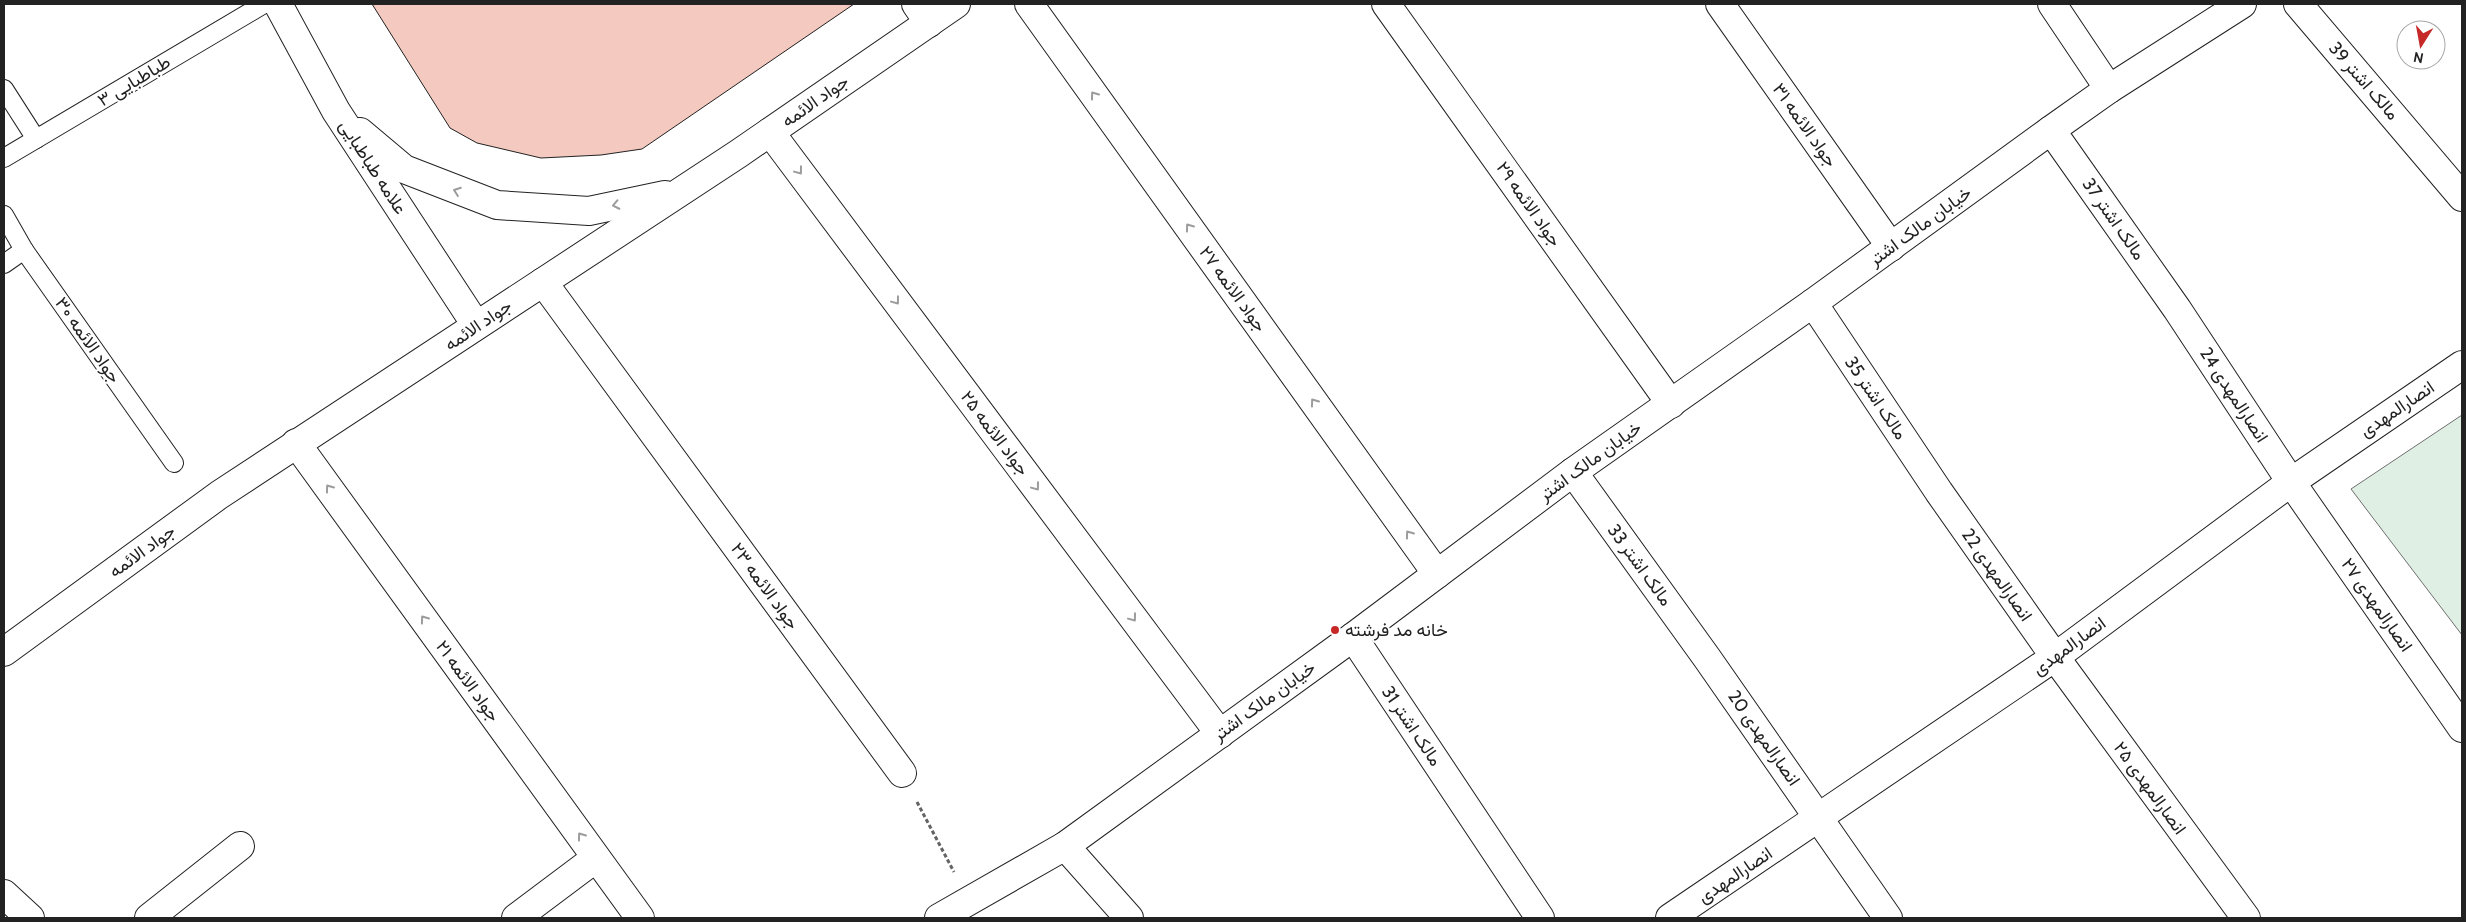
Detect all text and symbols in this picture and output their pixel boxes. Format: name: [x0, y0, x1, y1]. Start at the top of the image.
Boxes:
north arrow: [2396, 20, 2446, 70]
street label: مالک اشتر 39: [2324, 37, 2404, 125]
text: N: [2412, 48, 2425, 68]
street label: طباطبایی ۳: [94, 51, 174, 111]
street label: جواد الائمه: [777, 70, 853, 132]
street label: جواد الائمه ۳۱: [1768, 79, 1842, 171]
one-way arrow: [1091, 91, 1100, 101]
street label: علامه طباطبایی: [334, 116, 412, 218]
street label: جواد الائمه ۲۹: [1492, 157, 1566, 251]
one-way arrow: [793, 165, 802, 175]
street label: مالک اشتر 37: [2078, 174, 2150, 264]
street label: خیابان مالک اشتر: [1863, 181, 1976, 271]
one-way arrow: [453, 186, 462, 196]
one-way arrow: [612, 200, 620, 210]
one-way arrow: [1186, 223, 1195, 233]
street label: جواد الائمه ۲۷: [1195, 242, 1271, 336]
street label: جواد الائمه ۳۰: [50, 293, 126, 387]
street label: جواد الائمه: [440, 294, 516, 356]
one-way arrow: [891, 295, 899, 304]
street label: انصارالمهدی 24: [2195, 343, 2273, 447]
street label: مالک اشتر 35: [1840, 352, 1912, 444]
street label: انصارالمهدی: [2355, 376, 2439, 442]
street label: جواد الائمه ۲۵: [956, 386, 1034, 480]
one-way arrow: [1311, 398, 1320, 408]
street label: خیابان مالک اشتر: [1533, 416, 1646, 506]
one-way arrow: [1030, 481, 1038, 490]
one-way arrow: [326, 485, 334, 494]
street label: جواد الائمه: [105, 520, 179, 582]
street label: مالک اشتر 33: [1603, 520, 1677, 610]
street label: انصارالمهدی 22: [1957, 524, 2037, 626]
one-way arrow: [1406, 530, 1415, 540]
street label: جواد الائمه ۲۳: [726, 538, 804, 634]
street label: انصارالمهدی ۲۷: [2337, 554, 2417, 656]
one-way arrow: [1127, 612, 1136, 622]
street label: انصارالمهدی: [2028, 612, 2110, 680]
one-way arrow: [421, 616, 430, 625]
place label: خانه مد فرشته: [1345, 619, 1448, 641]
marker: خانه مد فرشته: [1329, 624, 1341, 636]
street label: جواد الائمه ۲۱: [431, 636, 505, 726]
street label: خیابان مالک اشتر: [1207, 656, 1320, 746]
street label: مالک اشتر 31: [1377, 682, 1447, 770]
street label: انصارالمهدی 20: [1723, 686, 1805, 790]
street label: انصارالمهدی ۲۵: [2109, 737, 2191, 839]
one-way arrow: [578, 833, 586, 842]
street label: انصارالمهدی: [1693, 842, 1777, 908]

